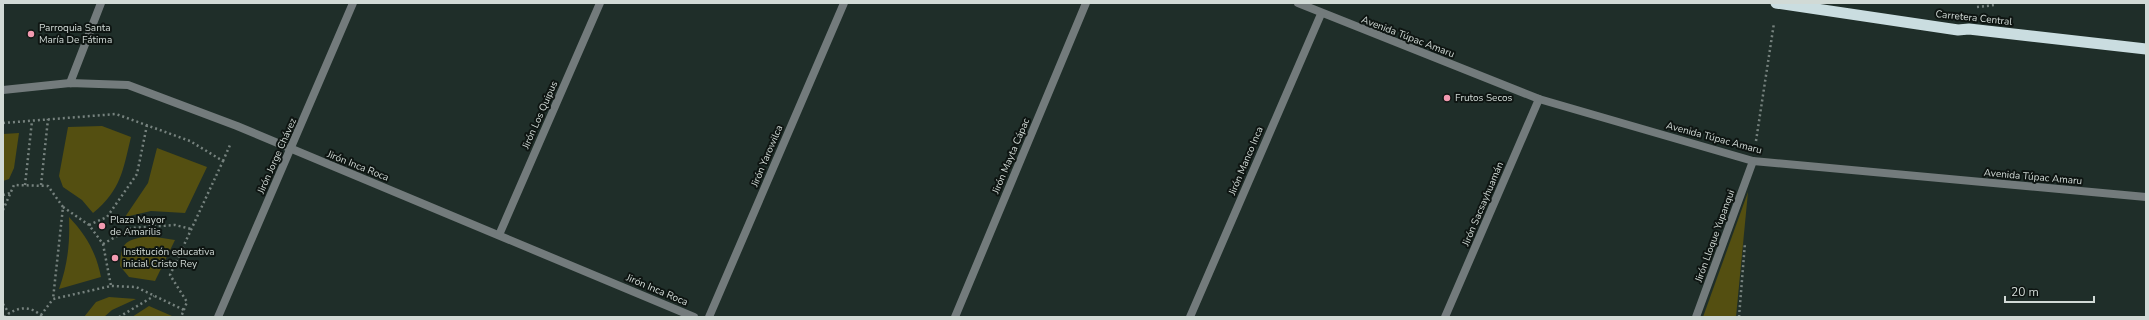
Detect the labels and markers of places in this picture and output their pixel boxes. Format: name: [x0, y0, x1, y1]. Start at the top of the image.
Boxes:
place label: Parroquia Santa María De Fátima: [39, 21, 112, 47]
marker: Parroquia Santa María De Fátima: [26, 29, 36, 39]
place label: Frutos Secos: [1455, 91, 1513, 105]
marker: Frutos Secos: [1442, 93, 1452, 103]
place label: Plaza Mayor de Amarilis: [110, 213, 165, 239]
marker: Plaza Mayor de Amarilis: [97, 221, 107, 231]
place label: Institución educativa inicial Cristo Rey: [123, 245, 215, 271]
marker: Institución educativa inicial Cristo Rey: [110, 253, 120, 263]

